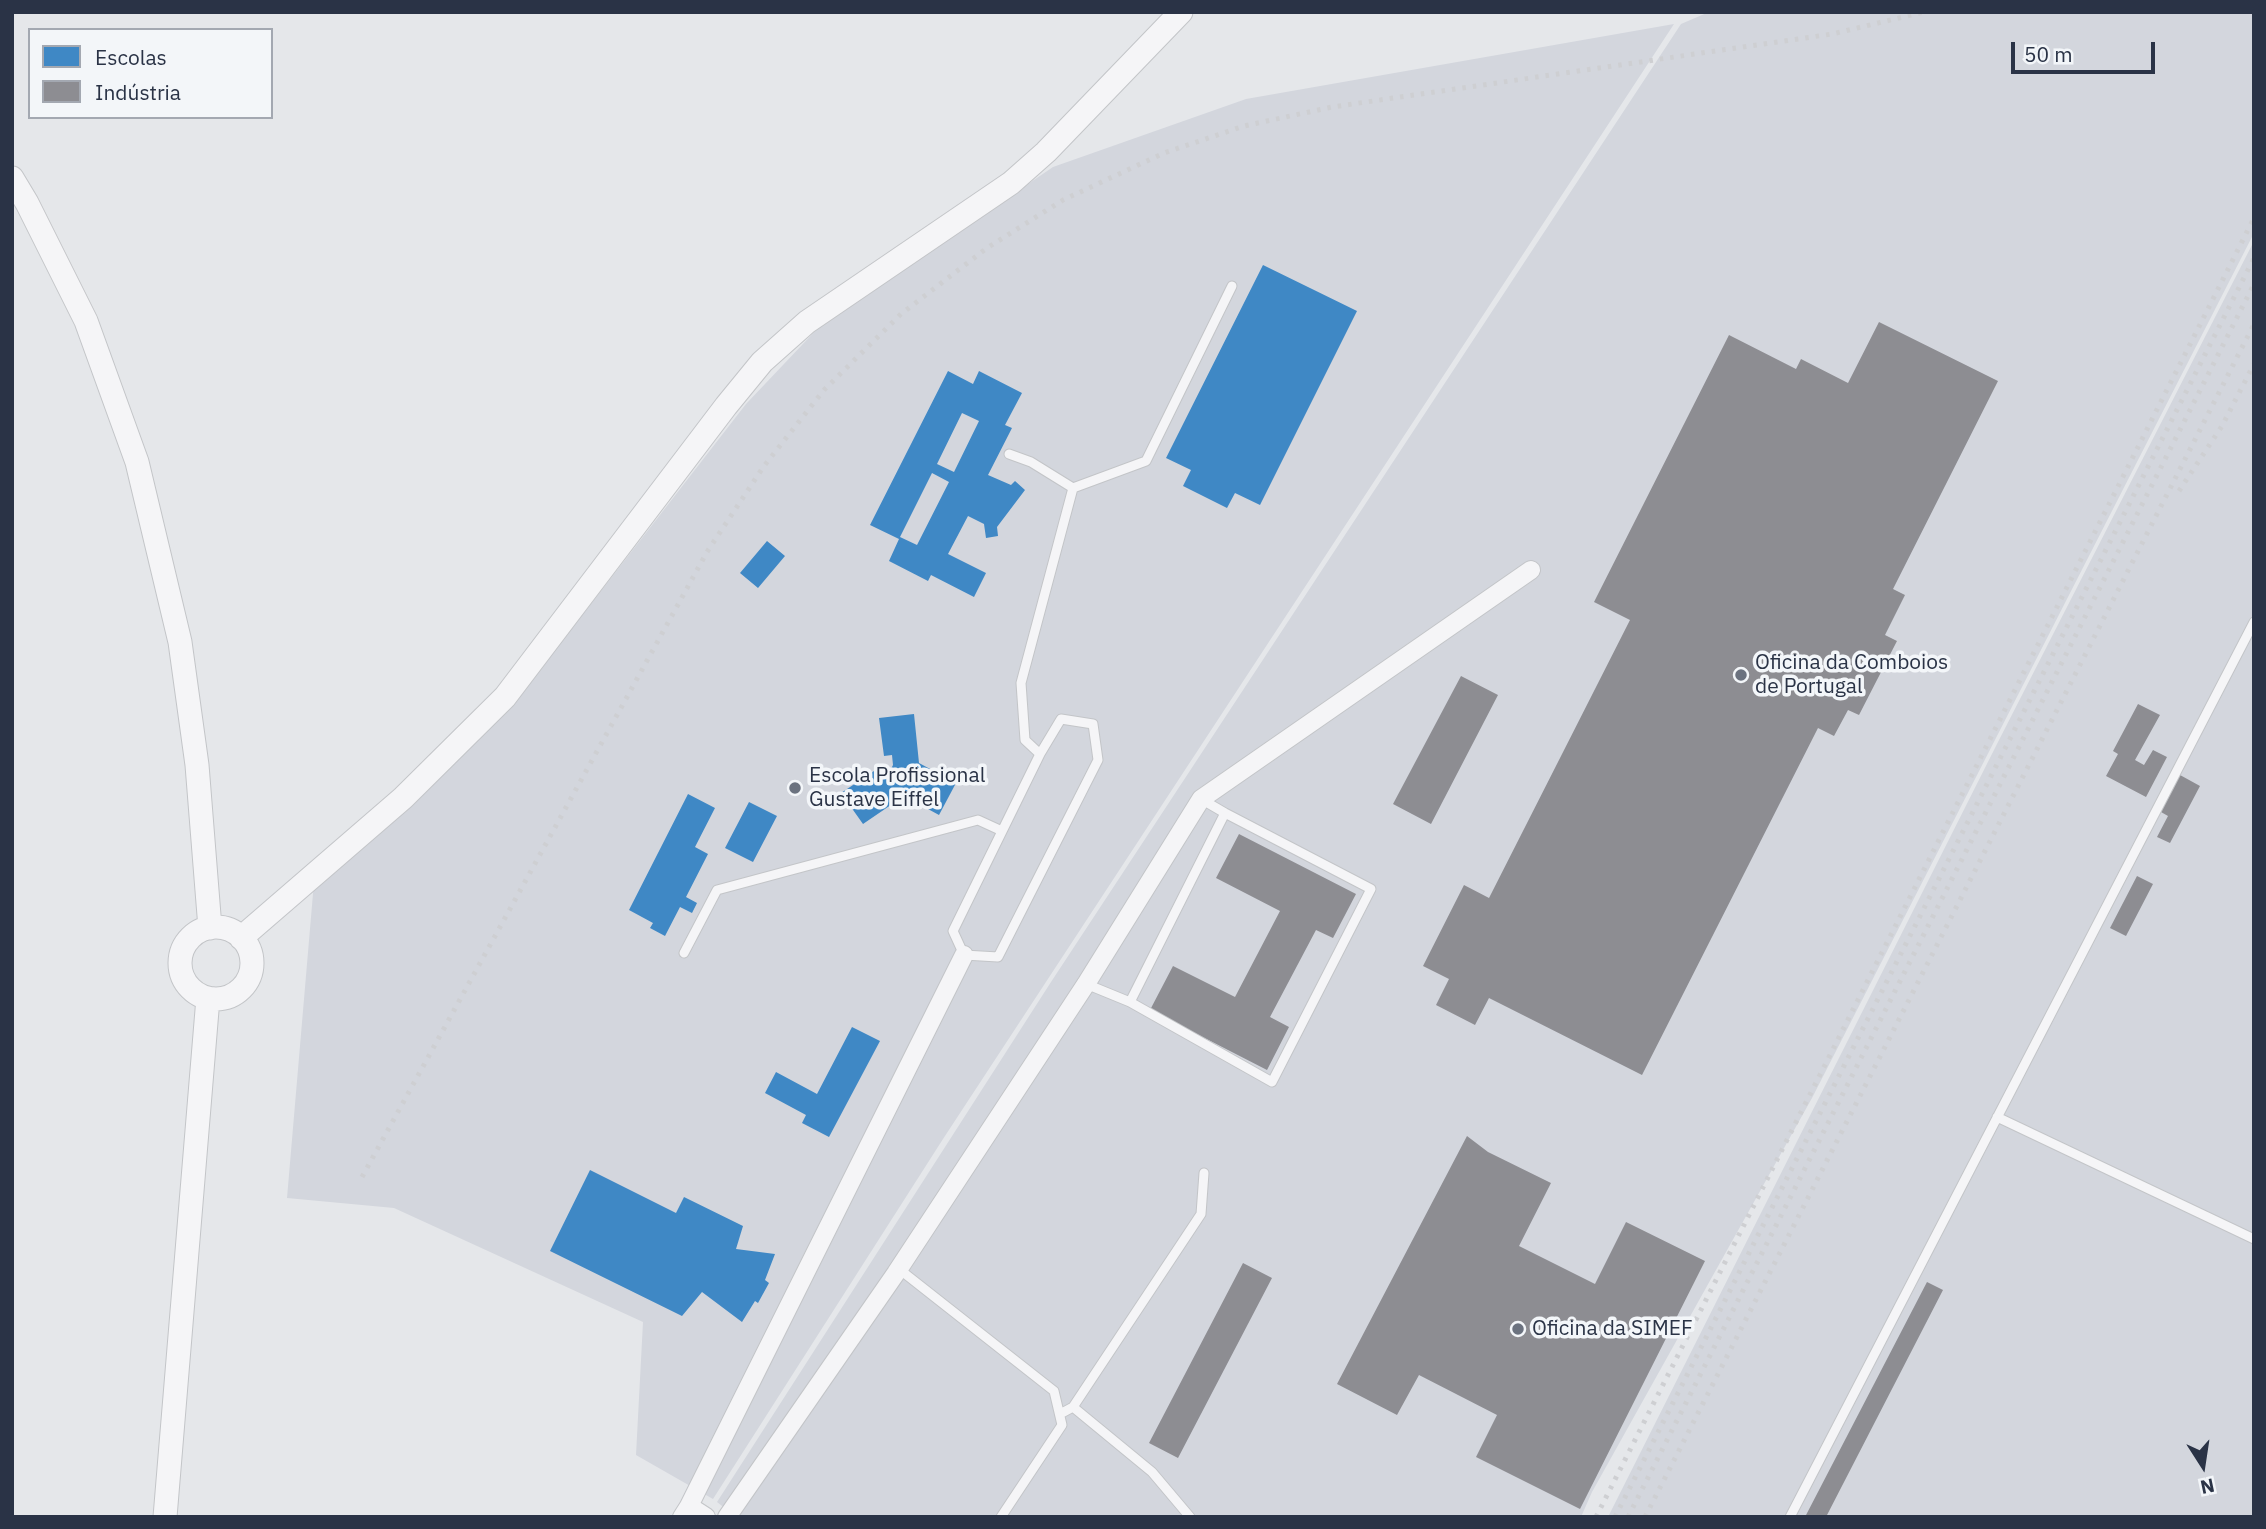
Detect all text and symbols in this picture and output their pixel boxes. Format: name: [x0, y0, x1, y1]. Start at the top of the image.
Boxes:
legend: [28, 28, 273, 119]
scale bar: [2014, 28, 2158, 72]
text: 50 m: [2024, 40, 2073, 68]
text: Escolas: [95, 43, 167, 71]
text: Indústria: [95, 78, 181, 106]
place label: Oficina da Comboios de Portugal: [1755, 650, 1948, 700]
marker: Oficina da Comboios de Portugal: [1733, 667, 1749, 683]
place label: Escola Profissional Gustave Eiffel: [809, 763, 985, 813]
marker: Escola Profissional Gustave Eiffel: [787, 780, 803, 796]
place label: Oficina da SIMEF: [1532, 1316, 1693, 1342]
marker: Oficina da SIMEF: [1510, 1321, 1526, 1337]
north arrow: [2168, 1431, 2238, 1501]
text: N: [2198, 1473, 2217, 1500]

